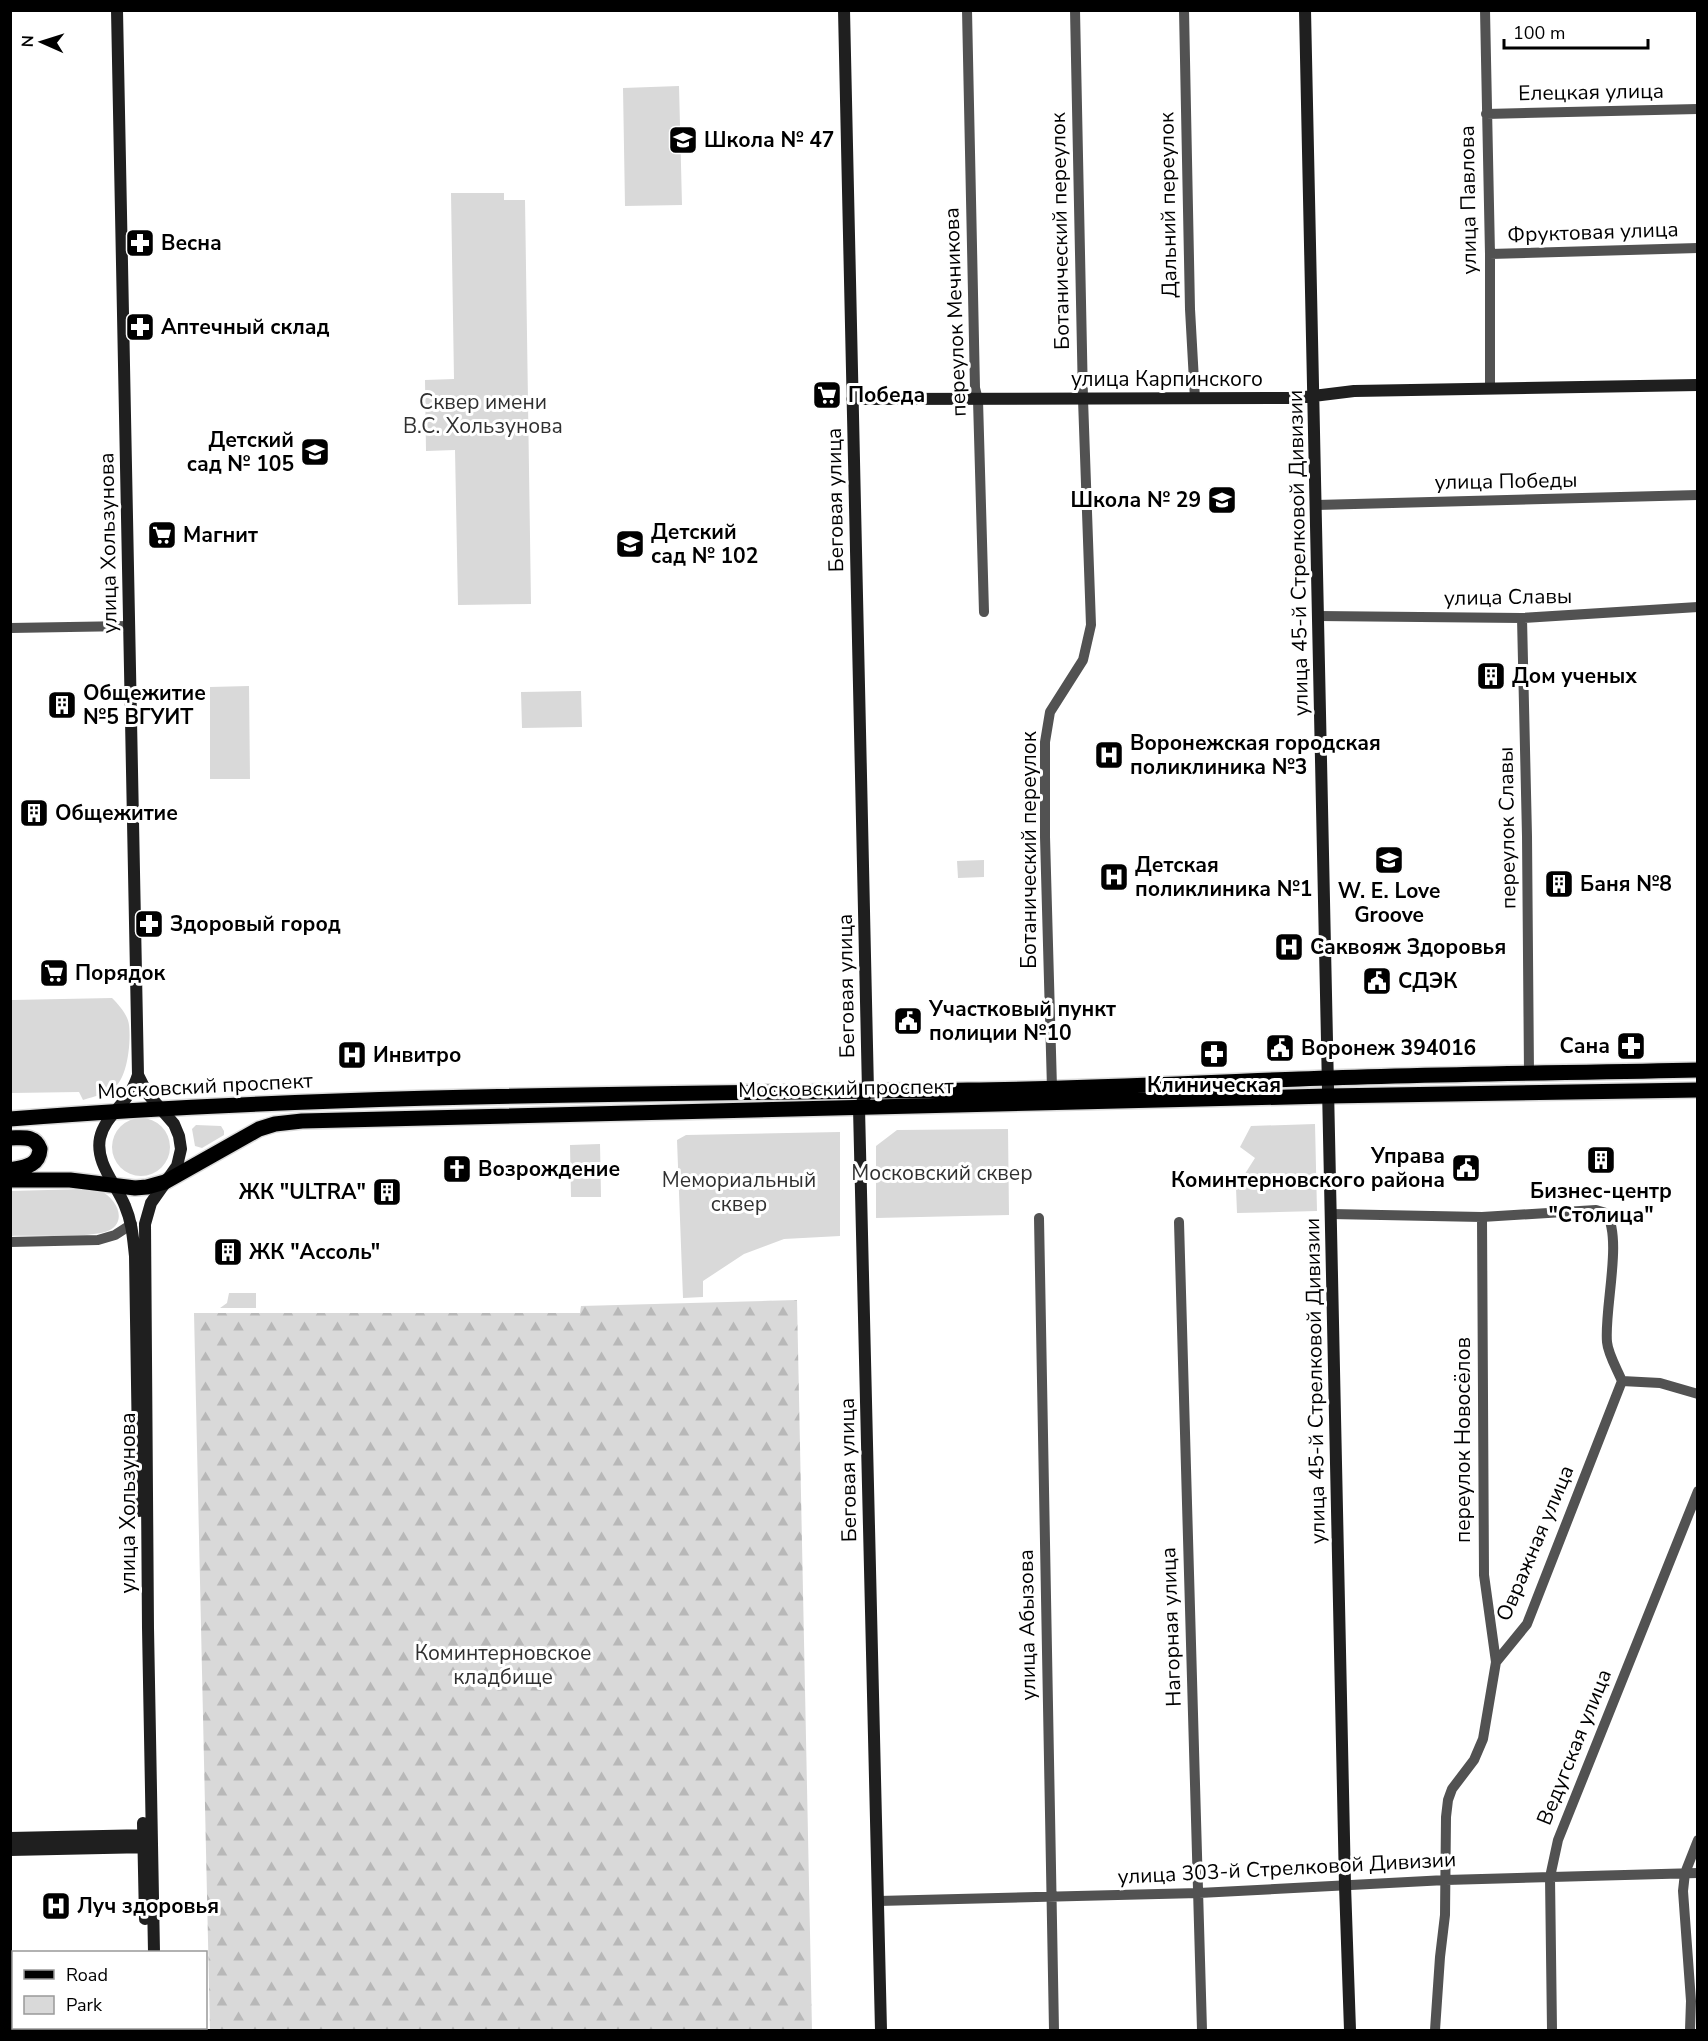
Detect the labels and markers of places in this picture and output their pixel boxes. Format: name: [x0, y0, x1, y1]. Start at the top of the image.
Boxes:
school or university icon: Школа № 47: [667, 124, 699, 156]
place label: Школа № 47: [704, 126, 834, 154]
pharmacy icon: Весна: [124, 227, 156, 259]
place label: Весна: [161, 229, 222, 257]
pharmacy icon: Аптечный склад: [124, 311, 156, 343]
place label: Аптечный склад: [161, 313, 330, 341]
supermarket icon: Победа: [811, 379, 843, 411]
place label: Победа: [848, 381, 925, 409]
place label: Детский сад № 105: [187, 426, 294, 478]
school or university icon: Детский сад № 105: [299, 436, 331, 468]
school or university icon: Школа № 29: [1206, 484, 1238, 516]
place label: Школа № 29: [1071, 486, 1201, 514]
place label: Детский сад № 102: [651, 518, 758, 570]
supermarket icon: Магнит: [146, 519, 178, 551]
place label: Магнит: [183, 521, 258, 549]
school or university icon: Детский сад № 102: [614, 528, 646, 560]
building icon: Дом ученых: [1475, 660, 1507, 692]
place label: Дом ученых: [1512, 662, 1637, 690]
place label: Общежитие №5 ВГУИТ: [83, 679, 206, 731]
building icon: Общежитие №5 ВГУИТ: [46, 689, 78, 721]
place label: Воронежская городская поликлиника №3: [1130, 729, 1381, 781]
hospital icon: Воронежская городская поликлиника №3: [1093, 739, 1125, 771]
building icon: Общежитие: [18, 797, 50, 829]
place label: Общежитие: [55, 799, 178, 827]
school or university icon: W. E. Love Groove: [1373, 844, 1405, 876]
place label: Детская поликлиника №1: [1135, 851, 1312, 903]
hospital icon: Детская поликлиника №1: [1098, 861, 1130, 893]
building icon: Баня №8: [1543, 868, 1575, 900]
place label: Баня №8: [1580, 870, 1672, 898]
place label: W. E. Love Groove: [1338, 877, 1440, 929]
pharmacy icon: Здоровый город: [133, 908, 165, 940]
place label: Здоровый город: [170, 910, 341, 938]
hospital icon: Саквояж Здоровья: [1273, 931, 1305, 963]
place label: Саквояж Здоровья: [1310, 933, 1506, 961]
supermarket icon: Порядок: [38, 957, 70, 989]
place label: Порядок: [75, 959, 166, 987]
public building icon: СДЭК: [1361, 965, 1393, 997]
place label: СДЭК: [1398, 967, 1458, 995]
place label: Участковый пункт полиции №10: [928, 995, 1116, 1047]
public building icon: Участковый пункт полиции №10: [892, 1005, 924, 1037]
pharmacy icon: Сана: [1615, 1030, 1647, 1062]
public building icon: Воронеж 394016: [1264, 1032, 1296, 1064]
place label: Сана: [1560, 1032, 1610, 1060]
place label: Воронеж 394016: [1301, 1034, 1476, 1062]
pharmacy icon: Клиническая: [1198, 1038, 1230, 1070]
hospital icon: Инвитро: [336, 1039, 368, 1071]
place label: Инвитро: [373, 1041, 461, 1069]
place label: Клиническая: [1147, 1071, 1281, 1099]
place label: Управа Коминтерновского района: [1171, 1142, 1445, 1194]
building icon: Бизнес-центр "Столица": [1585, 1144, 1617, 1176]
public building icon: Управа Коминтерновского района: [1450, 1152, 1482, 1184]
church icon: Возрождение: [441, 1153, 473, 1185]
place label: Возрождение: [478, 1155, 620, 1183]
building icon: ЖК "ULTRA": [371, 1176, 403, 1208]
place label: Бизнес-центр "Столица": [1530, 1177, 1672, 1229]
place label: ЖК "ULTRA": [239, 1178, 366, 1206]
building icon: ЖК "Ассоль": [212, 1236, 244, 1268]
place label: ЖК "Ассоль": [249, 1238, 380, 1266]
hospital icon: Луч здоровья: [40, 1890, 72, 1922]
place label: Луч здоровья: [77, 1892, 219, 1920]

